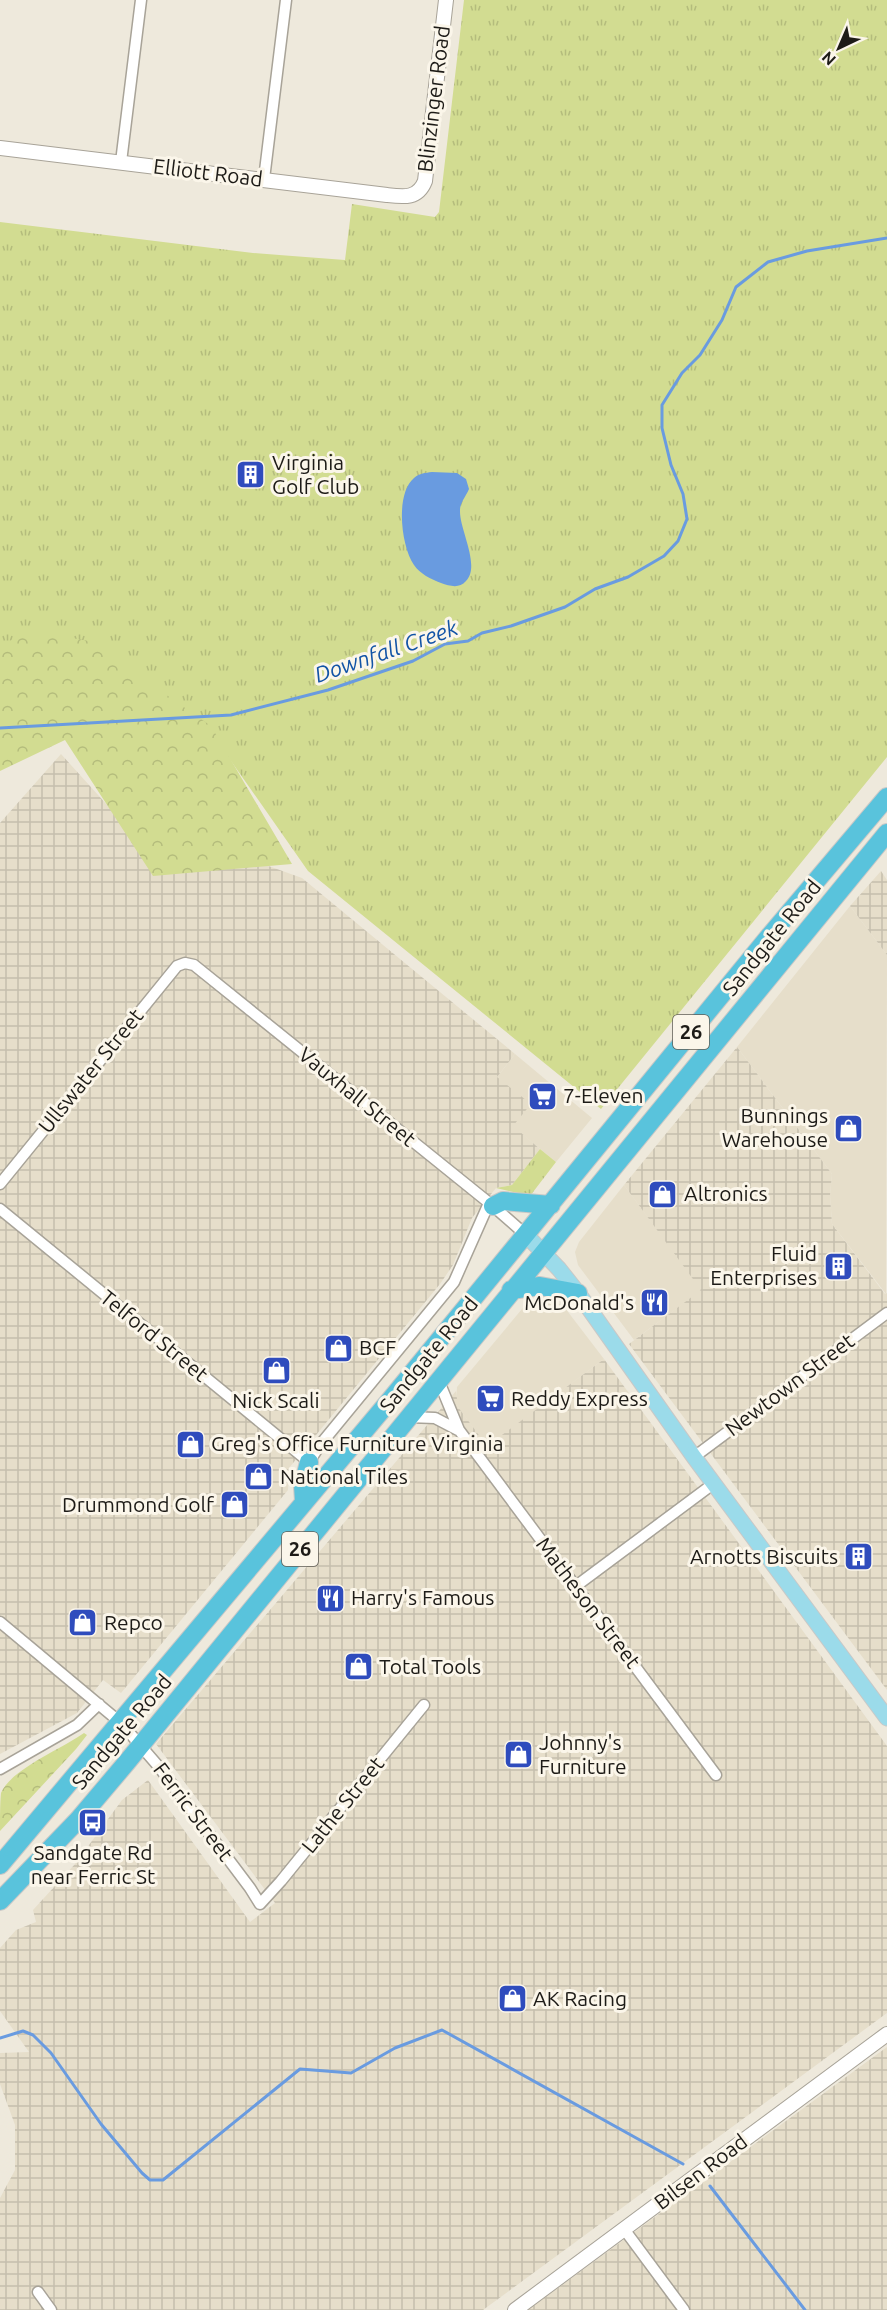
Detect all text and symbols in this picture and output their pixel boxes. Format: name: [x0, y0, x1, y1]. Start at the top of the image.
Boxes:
north arrow: [809, 18, 869, 78]
street label: Blinzinger Road: [412, 24, 454, 174]
text: N: [818, 48, 839, 69]
street label: Elliott Road: [152, 153, 264, 191]
place label: Virginia Golf Club: [272, 450, 359, 498]
building icon: Virginia Golf Club: [235, 459, 267, 491]
water label: Downfall Creek: [311, 614, 462, 688]
street label: Sandgate Road: [717, 875, 825, 1000]
street label: Ullswater Street: [33, 1003, 148, 1137]
road number: 26: [673, 1015, 709, 1049]
street label: Vauxhall Street: [294, 1042, 421, 1151]
supermarket icon: 7-Eleven: [526, 1080, 558, 1112]
place label: 7-Eleven: [563, 1083, 644, 1107]
place label: Bunnings Warehouse: [722, 1103, 828, 1151]
shop icon: Bunnings Warehouse: [833, 1112, 865, 1144]
shop icon: Altronics: [647, 1178, 679, 1210]
place label: Altronics: [684, 1181, 768, 1205]
place label: Fluid Enterprises: [710, 1241, 817, 1289]
building icon: Fluid Enterprises: [822, 1250, 854, 1282]
street label: Telford Street: [96, 1284, 213, 1386]
restaurant icon: McDonald's: [639, 1287, 671, 1319]
place label: McDonald's: [524, 1290, 634, 1314]
street label: Sandgate Road: [374, 1292, 482, 1417]
street label: Newtown Street: [720, 1328, 859, 1440]
shop icon: BCF: [322, 1332, 354, 1364]
place label: BCF: [359, 1335, 396, 1359]
shop icon: Nick Scali: [260, 1354, 292, 1386]
supermarket icon: Reddy Express: [474, 1383, 506, 1415]
place label: Reddy Express: [511, 1386, 648, 1410]
place label: Nick Scali: [232, 1388, 320, 1412]
shop icon: Greg's Office Furniture Virginia: [174, 1428, 206, 1460]
place label: Greg's Office Furniture Virginia: [211, 1431, 504, 1455]
shop icon: National Tiles: [243, 1461, 275, 1493]
place label: National Tiles: [280, 1464, 408, 1488]
shop icon: Drummond Golf: [219, 1489, 251, 1521]
place label: Drummond Golf: [62, 1492, 215, 1516]
road number: 26: [282, 1532, 318, 1566]
street label: Matheson Street: [532, 1532, 646, 1673]
building icon: Arnotts Biscuits: [843, 1541, 875, 1573]
place label: Arnotts Biscuits: [690, 1544, 838, 1568]
restaurant icon: Harry's Famous: [314, 1582, 346, 1614]
place label: Harry's Famous: [351, 1585, 494, 1609]
shop icon: Repco: [67, 1607, 99, 1639]
place label: Repco: [104, 1610, 163, 1634]
shop icon: Total Tools: [342, 1651, 374, 1683]
place label: Total Tools: [379, 1654, 481, 1678]
street label: Sandgate Road: [66, 1669, 176, 1793]
place label: Johnny's Furniture: [539, 1730, 627, 1778]
shop icon: Johnny's Furniture: [502, 1739, 534, 1771]
street label: Lathe Street: [296, 1751, 388, 1857]
street label: Ferric Street: [149, 1758, 239, 1865]
bus stop icon: Sandgate Rd near Ferric St: [77, 1806, 109, 1838]
place label: Sandgate Rd near Ferric St: [31, 1840, 155, 1888]
shop icon: AK Racing: [496, 1983, 528, 2015]
place label: AK Racing: [533, 1986, 627, 2010]
street label: Bilsen Road: [649, 2129, 751, 2214]

